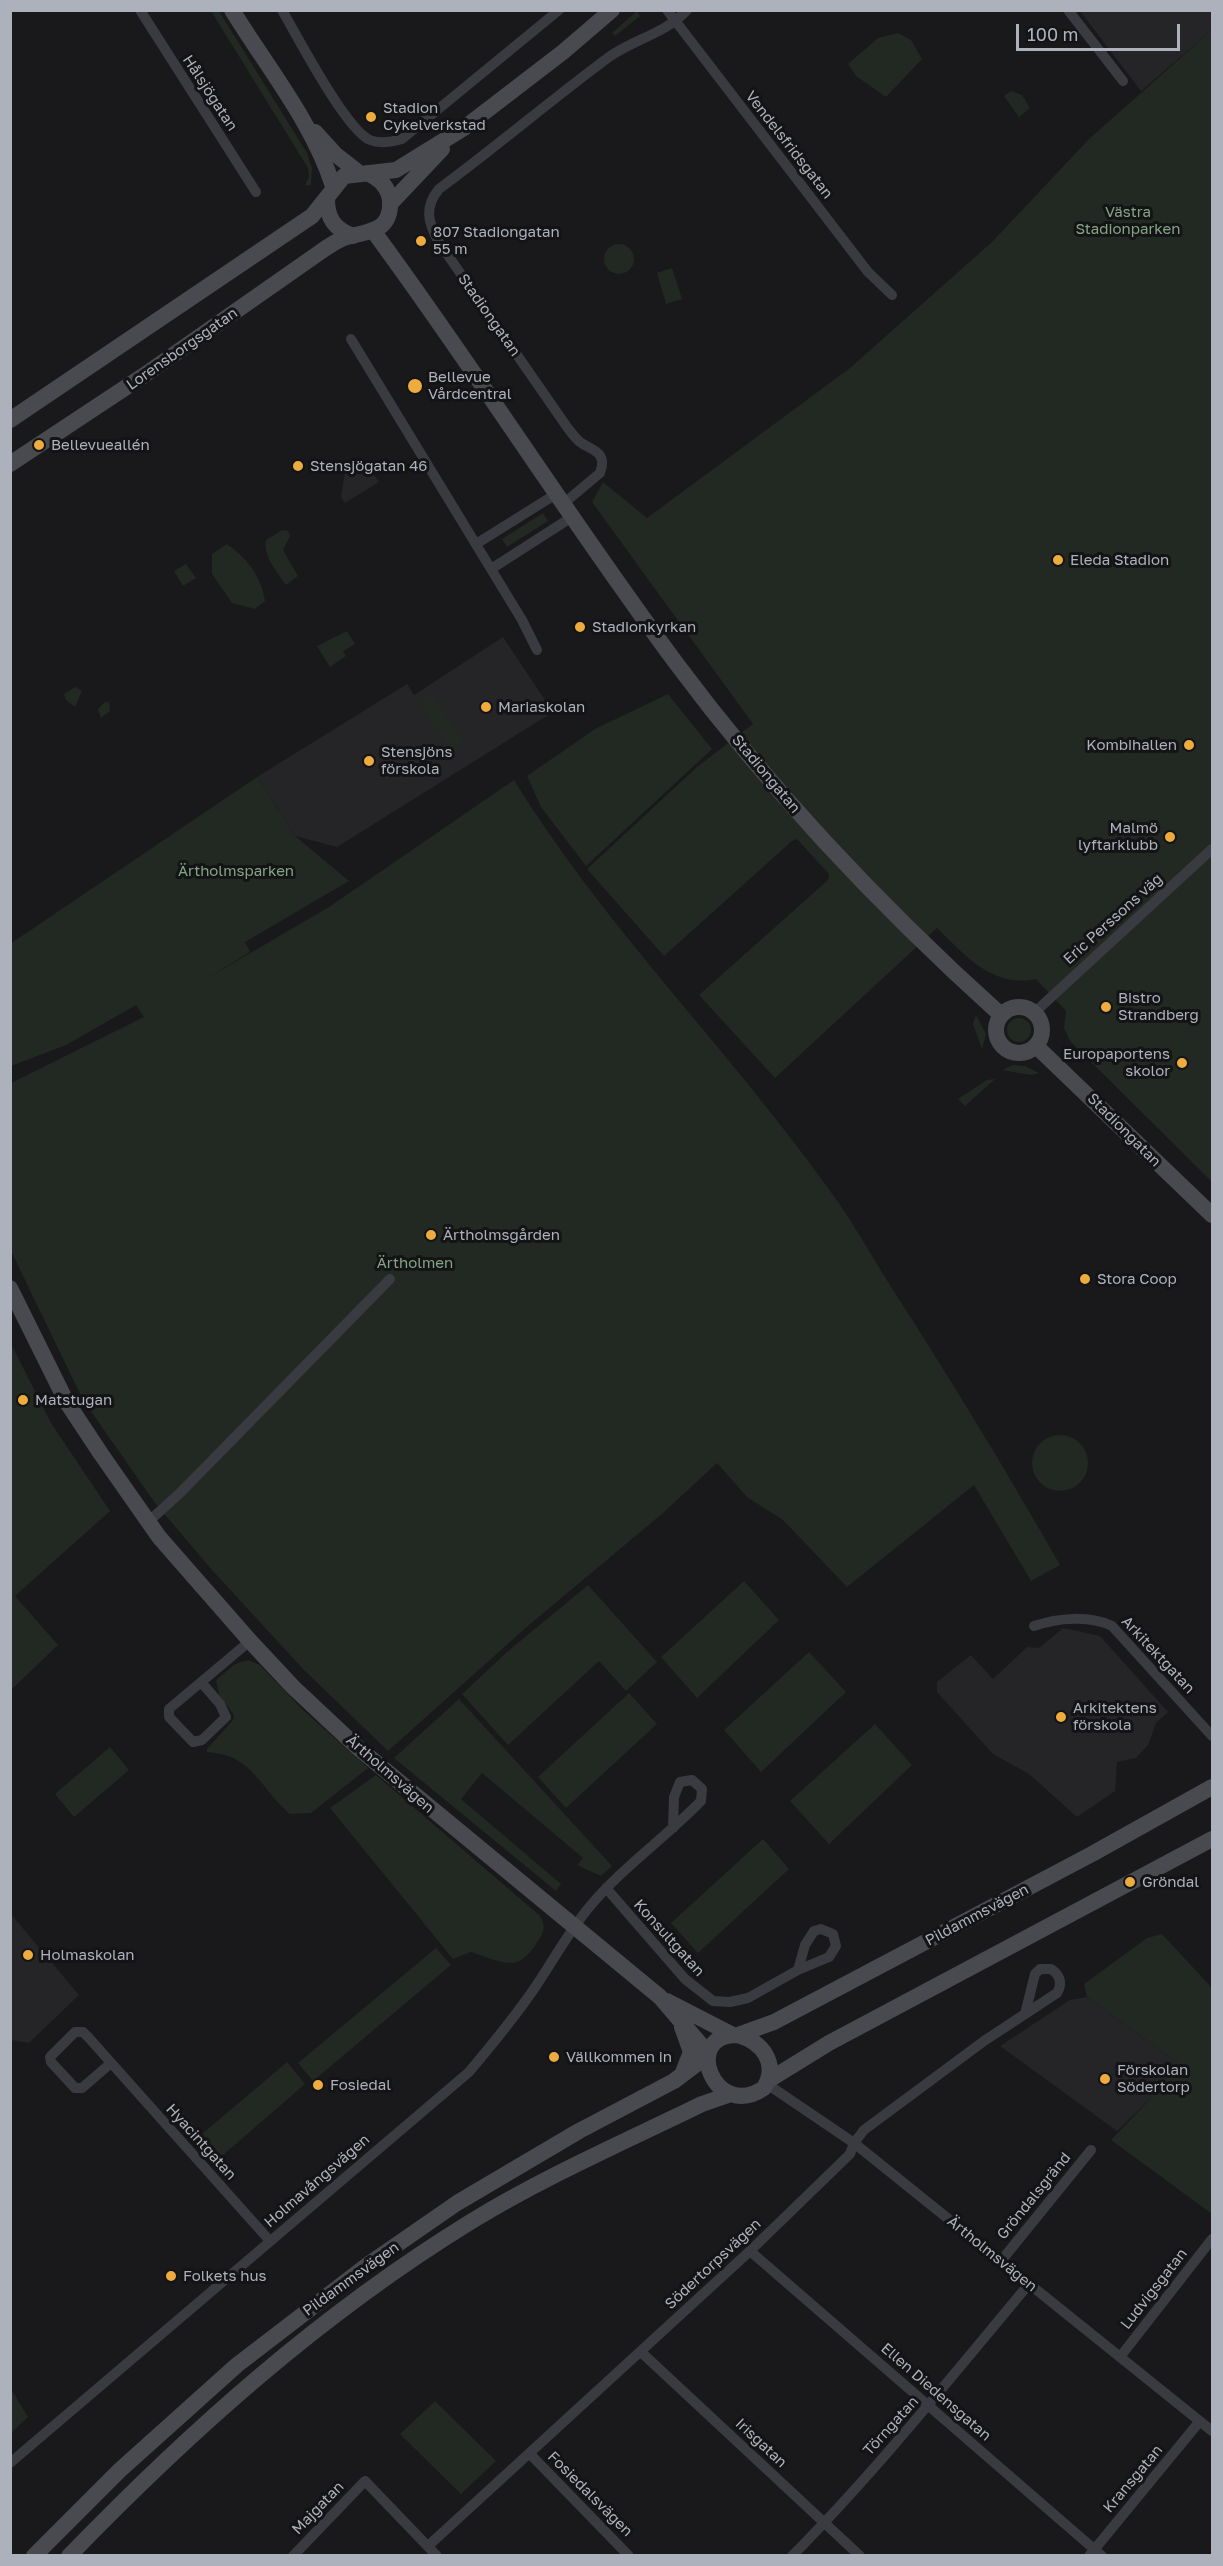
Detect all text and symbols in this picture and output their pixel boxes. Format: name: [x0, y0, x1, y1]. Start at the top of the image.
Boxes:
scale bar: [1019, 12, 1182, 50]
text: 100 m: [1027, 23, 1078, 45]
street label: Hålsjögatan: [179, 52, 241, 134]
street label: Vendelsfridsgatan: [741, 88, 837, 202]
place label: Stadion Cykelverkstad: [383, 99, 486, 134]
marker: Stadion Cykelverkstad: [364, 110, 378, 124]
park label: Västra Stadionparken: [1076, 203, 1180, 238]
place label: 807 Stadiongatan 55 m: [433, 223, 560, 258]
marker: 807 Stadiongatan 55 m: [414, 234, 428, 248]
street label: Stadiongatan: [454, 270, 524, 360]
street label: Lorensborgsgatan: [123, 304, 241, 394]
place label: Bellevue Vårdcentral: [428, 368, 512, 403]
marker: Bellevue Vårdcentral: [406, 377, 424, 395]
place label: Bellevueallén: [51, 436, 150, 454]
marker: Bellevueallén: [32, 438, 46, 452]
place label: Stensjögatan 46: [310, 457, 427, 475]
marker: Stensjögatan 46: [291, 459, 305, 473]
place label: Eleda Stadion: [1070, 551, 1169, 569]
marker: Eleda Stadion: [1051, 553, 1065, 567]
place label: Stadionkyrkan: [592, 618, 696, 636]
marker: Stadionkyrkan: [573, 620, 587, 634]
place label: Mariaskolan: [498, 698, 585, 716]
marker: Mariaskolan: [479, 700, 493, 714]
street label: Stadiongatan: [728, 731, 804, 817]
place label: Kombihallen: [1086, 736, 1177, 754]
marker: Kombihallen: [1182, 738, 1196, 752]
place label: Stensjöns förskola: [381, 743, 452, 778]
marker: Stensjöns förskola: [362, 754, 376, 768]
place label: Malmö lyftarklubb: [1078, 819, 1158, 854]
marker: Malmö lyftarklubb: [1163, 830, 1177, 844]
park label: Ärtholmsparken: [178, 862, 294, 880]
street label: Eric Perssons väg: [1060, 870, 1166, 968]
place label: Bistro Strandberg: [1118, 989, 1199, 1024]
marker: Bistro Strandberg: [1099, 1000, 1113, 1014]
place label: Europaportens skolor: [1063, 1045, 1170, 1080]
marker: Europaportens skolor: [1175, 1056, 1189, 1070]
street label: Stadiongatan: [1084, 1090, 1164, 1170]
place label: Ärtholmsgården: [443, 1226, 560, 1244]
marker: Ärtholmsgården: [424, 1228, 438, 1242]
park label: Ärtholmen: [377, 1254, 453, 1272]
place label: Stora Coop: [1097, 1270, 1177, 1288]
marker: Stora Coop: [1078, 1272, 1092, 1286]
place label: Matstugan: [35, 1391, 112, 1409]
marker: Matstugan: [16, 1393, 30, 1407]
street label: Arkitektgatan: [1118, 1613, 1198, 1697]
place label: Arkitektens förskola: [1073, 1699, 1157, 1734]
marker: Arkitektens förskola: [1054, 1710, 1068, 1724]
street label: Ärtholmsvägen: [343, 1731, 437, 1817]
place label: Gröndal: [1142, 1873, 1199, 1891]
marker: Gröndal: [1123, 1875, 1137, 1889]
street label: Pildammsvägen: [922, 1880, 1032, 1950]
street label: Konsultgatan: [630, 1896, 708, 1980]
place label: Holmaskolan: [40, 1946, 135, 1964]
marker: Holmaskolan: [21, 1948, 35, 1962]
place label: Vällkommen in: [566, 2048, 672, 2066]
marker: Vällkommen in: [547, 2050, 561, 2064]
place label: Förskolan Södertorp: [1117, 2061, 1190, 2096]
marker: Förskolan Södertorp: [1098, 2072, 1112, 2086]
place label: Fosiedal: [330, 2076, 391, 2094]
marker: Fosiedal: [311, 2078, 325, 2092]
street label: Hyacintgatan: [162, 2100, 240, 2184]
street label: Holmavångsvägen: [261, 2130, 373, 2232]
street label: Gröndalsgränd: [993, 2149, 1075, 2243]
street label: Ärtholmsvägen: [944, 2212, 1040, 2296]
street label: Södertorpsvägen: [661, 2215, 765, 2313]
street label: Pildammsvägen: [299, 2238, 403, 2320]
street label: Ludvigsgatan: [1117, 2245, 1191, 2333]
place label: Folkets hus: [183, 2267, 266, 2285]
marker: Folkets hus: [164, 2269, 178, 2283]
street label: Ellen Diedensgatan: [877, 2339, 995, 2445]
street label: Törngatan: [860, 2393, 922, 2459]
street label: Irisgatan: [732, 2415, 790, 2471]
street label: Kransgatan: [1099, 2441, 1167, 2517]
street label: Fosiedalsvägen: [544, 2448, 636, 2540]
street label: Majgatan: [288, 2478, 348, 2538]

